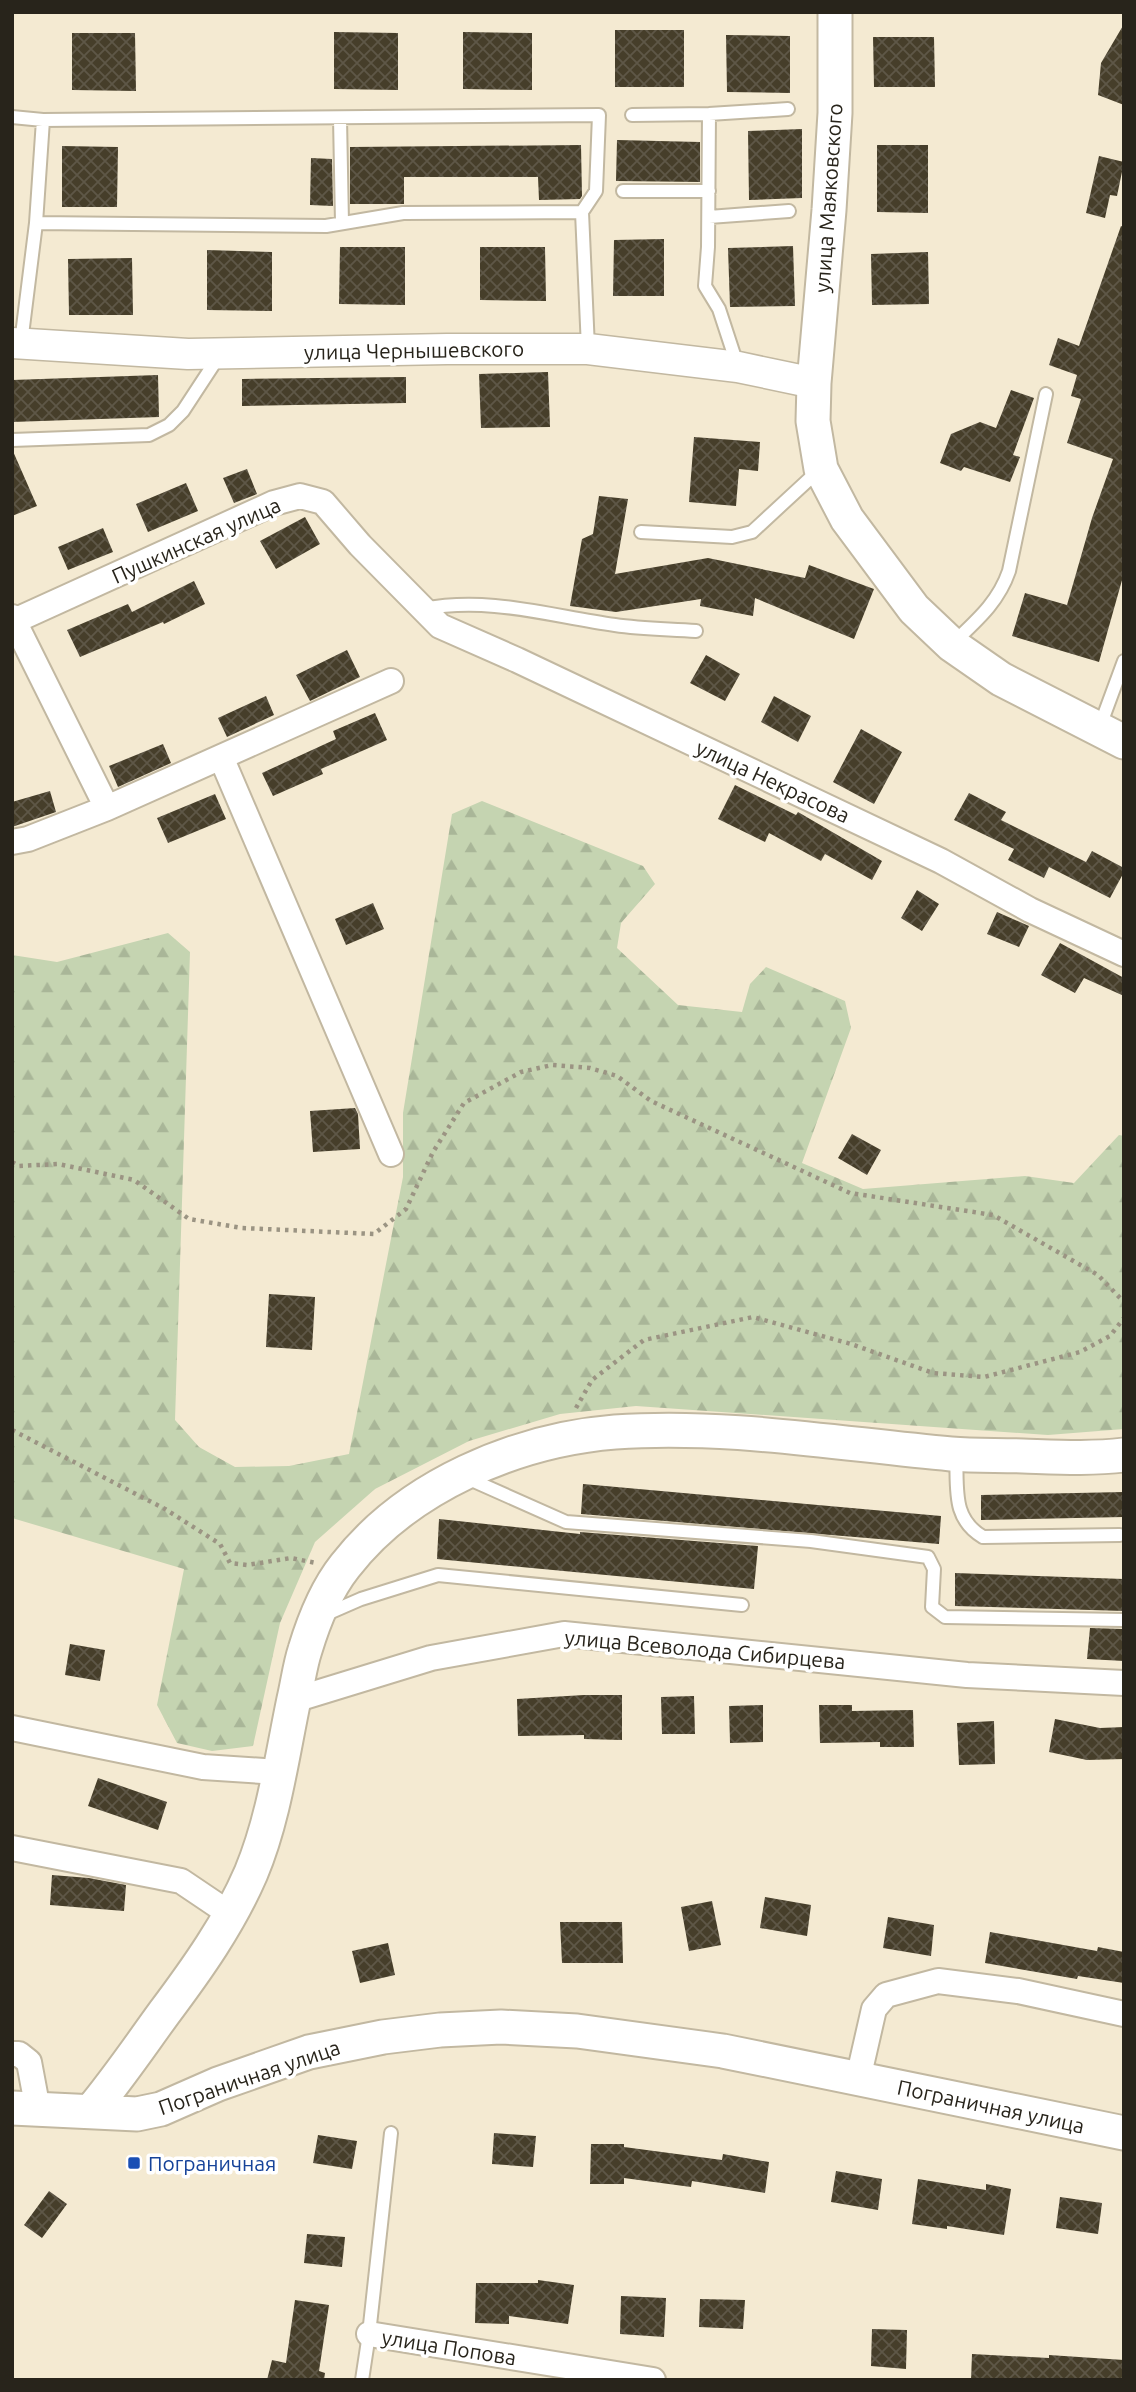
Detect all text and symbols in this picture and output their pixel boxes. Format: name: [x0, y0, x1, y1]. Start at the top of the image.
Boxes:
street label: улица Маяковского: [809, 102, 847, 294]
street label: улица Чернышевского: [304, 336, 524, 364]
street label: Пушкинская улица: [108, 492, 284, 588]
street label: улица Некрасова: [692, 735, 854, 827]
street label: улица Всеволода Сибирцева: [564, 1625, 846, 1673]
street label: Пограничная улица: [155, 2035, 343, 2119]
street label: Пограничная улица: [895, 2074, 1087, 2138]
place label: Пограничная: [148, 2151, 276, 2175]
marker: Пограничная: [126, 2155, 142, 2171]
street label: улица Попова: [380, 2325, 518, 2369]

